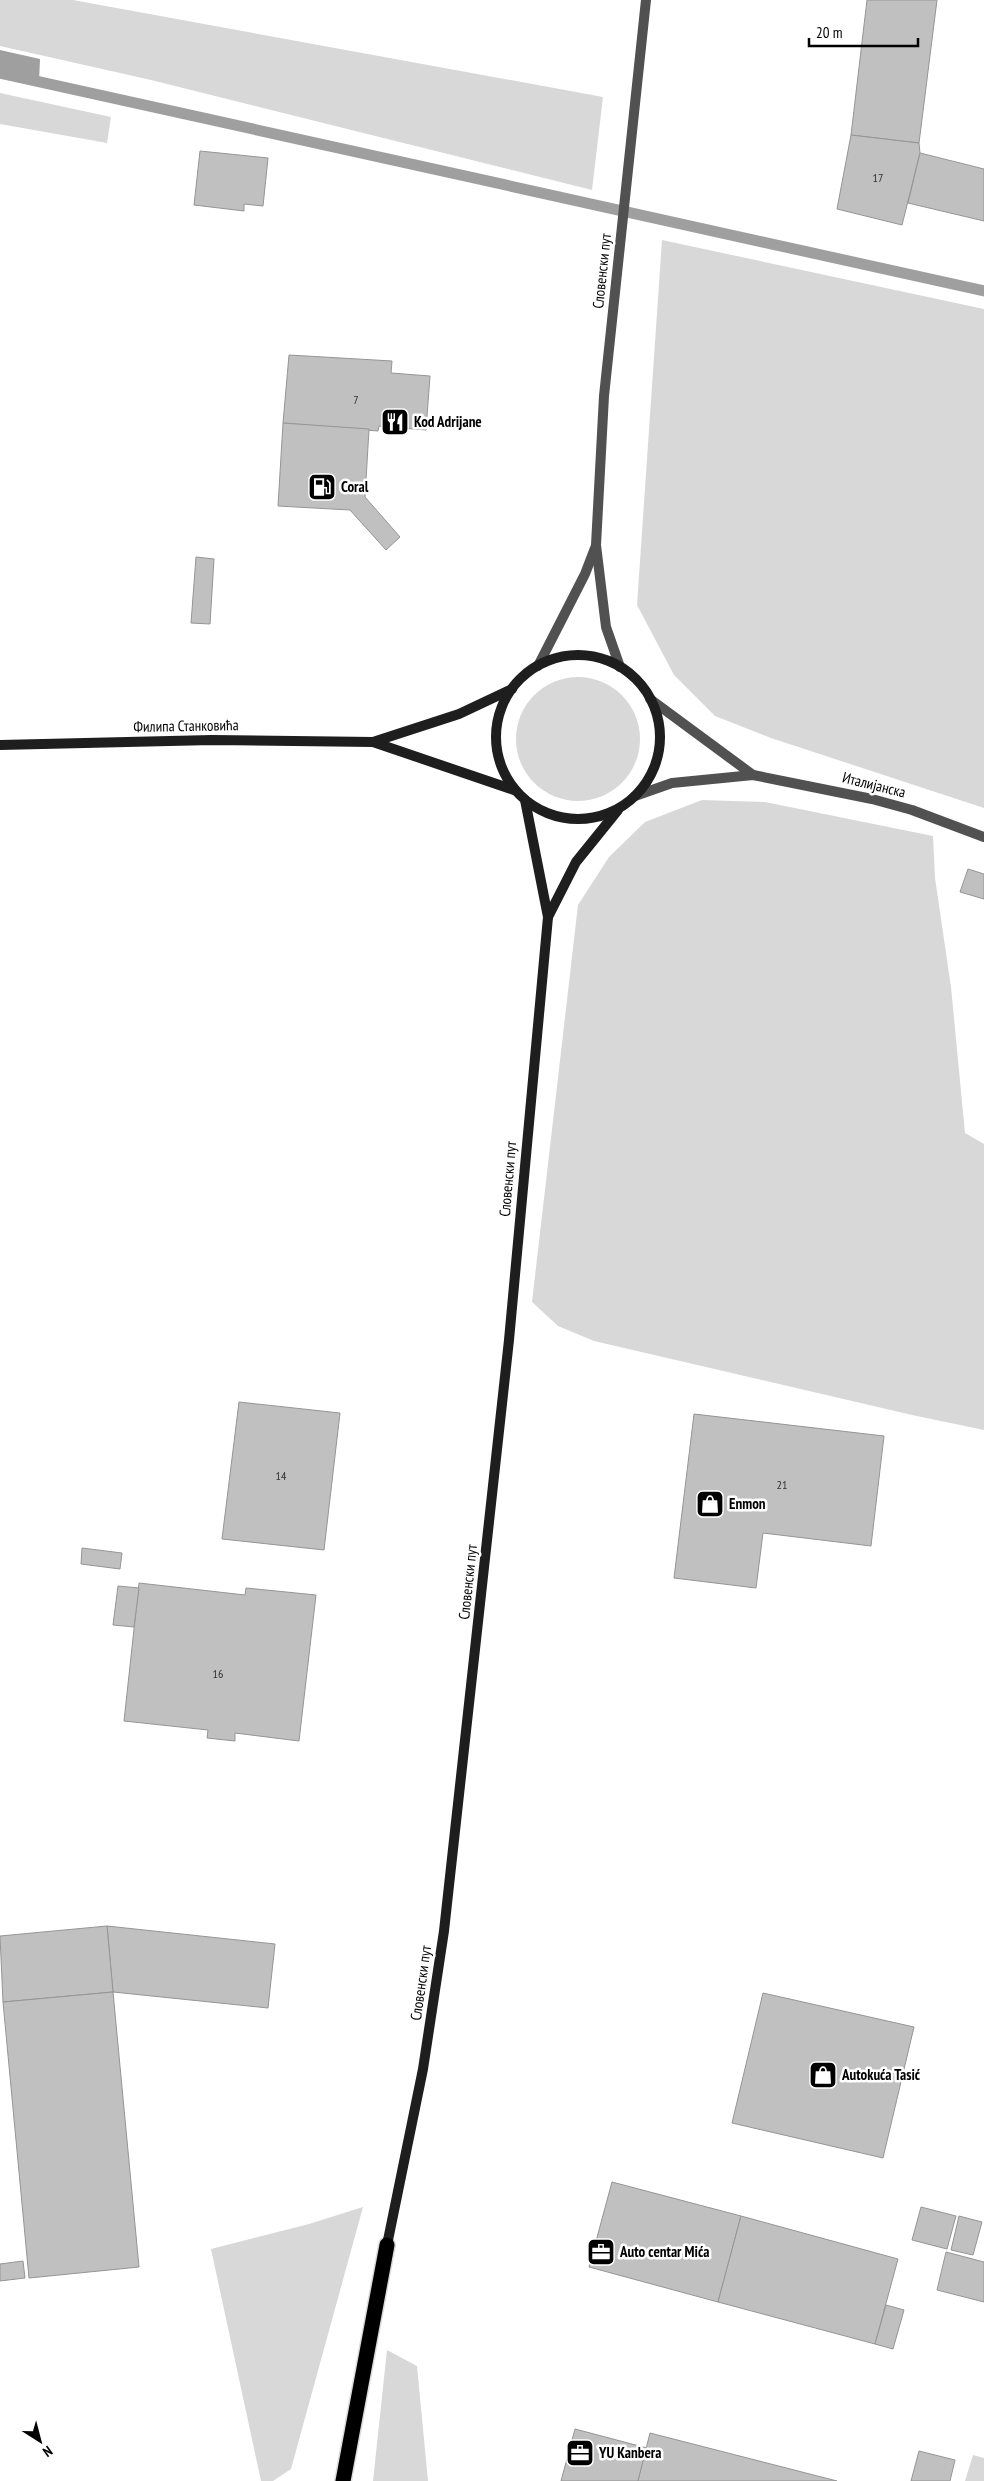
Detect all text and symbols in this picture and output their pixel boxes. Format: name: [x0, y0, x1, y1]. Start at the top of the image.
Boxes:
scale bar: [809, 15, 918, 47]
text: 20 m: [816, 23, 842, 42]
house number: 17: [873, 170, 883, 185]
street label: Словенски пут: [588, 232, 615, 310]
house number: 7: [353, 392, 359, 407]
restaurant icon: Kod Adrijane: [380, 407, 410, 437]
place label: Kod Adrijane: [414, 412, 482, 431]
fuel station icon: Coral: [307, 472, 337, 502]
place label: Coral: [341, 477, 369, 496]
street label: Филипа Станковића: [133, 715, 239, 736]
street label: Италијанска: [841, 767, 908, 802]
street label: Словенски пут: [495, 1140, 520, 1217]
house number: 14: [276, 1468, 287, 1483]
house number: 21: [777, 1477, 787, 1492]
shop icon: Enmon: [695, 1489, 725, 1519]
place label: Enmon: [729, 1494, 766, 1513]
street label: Словенски пут: [454, 1543, 481, 1621]
house number: 16: [213, 1666, 223, 1681]
street label: Словенски пут: [406, 1944, 435, 2022]
shop icon: Autokuća Tasić: [808, 2060, 838, 2090]
place label: Autokuća Tasić: [841, 2065, 921, 2084]
office icon: Auto centar Mića: [586, 2237, 616, 2267]
place label: Auto centar Mića: [619, 2242, 709, 2261]
north arrow: [15, 2416, 65, 2466]
office icon: YU Kanbera: [565, 2438, 595, 2468]
text: N: [39, 2442, 56, 2461]
place label: YU Kanbera: [598, 2443, 661, 2462]

